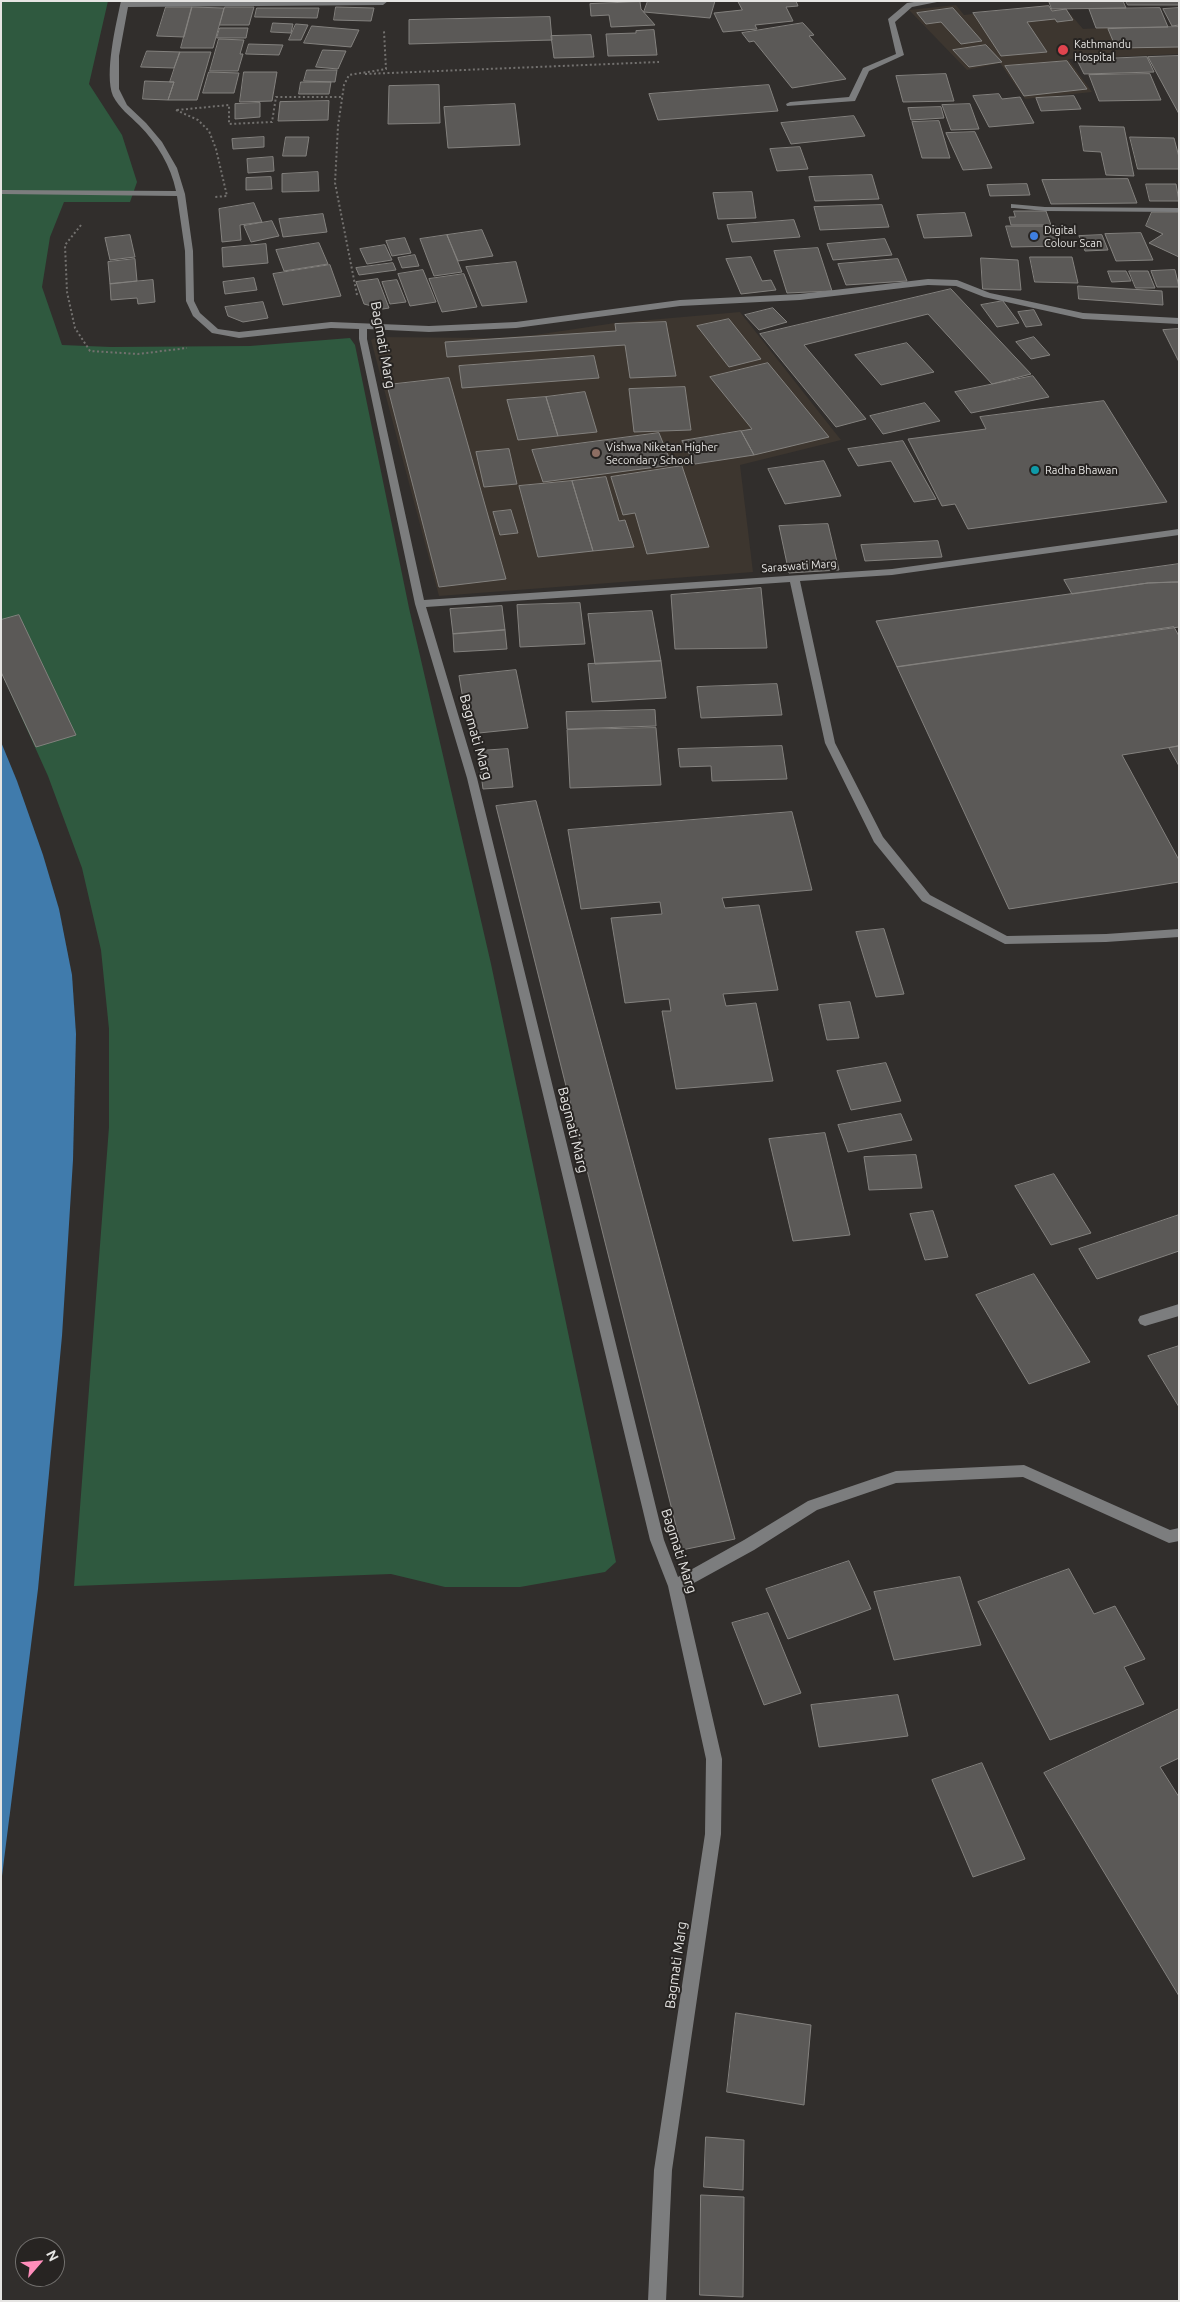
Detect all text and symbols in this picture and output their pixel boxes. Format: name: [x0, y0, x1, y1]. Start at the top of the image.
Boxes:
place label: Kathmandu Hospital: [1074, 37, 1131, 63]
marker: Kathmandu Hospital: [1056, 43, 1070, 57]
place label: Digital Colour Scan: [1044, 223, 1102, 249]
marker: Digital Colour Scan: [1028, 230, 1040, 242]
street label: Bagmati Marg: [367, 300, 399, 390]
place label: Vishwa Niketan Higher Secondary School: [606, 440, 718, 466]
marker: Vishwa Niketan Higher Secondary School: [590, 447, 602, 459]
place label: Radha Bhawan: [1045, 463, 1118, 477]
marker: Radha Bhawan: [1029, 464, 1041, 476]
street label: Saraswati Marg: [761, 557, 837, 575]
street label: Bagmati Marg: [456, 692, 496, 782]
street label: Bagmati Marg: [554, 1085, 592, 1175]
street label: Bagmati Marg: [657, 1506, 701, 1596]
street label: Bagmati Marg: [662, 1920, 690, 2010]
north arrow: [15, 2237, 65, 2287]
text: N: [43, 2247, 62, 2264]

